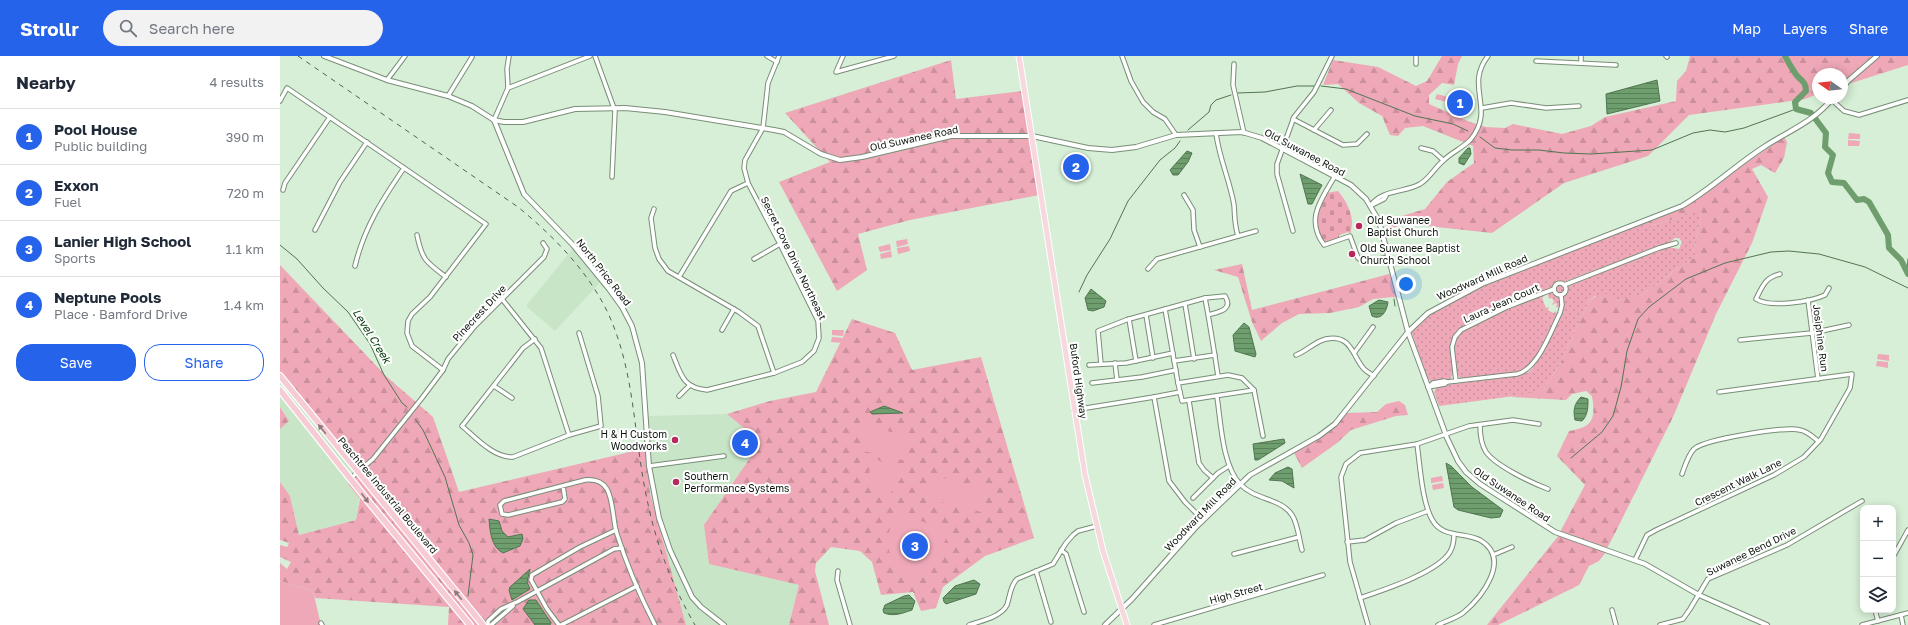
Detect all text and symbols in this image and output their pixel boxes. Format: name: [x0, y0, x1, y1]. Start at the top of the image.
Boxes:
search box: [103, 10, 383, 46]
text: Strollr: [20, 17, 79, 40]
icon: search: [117, 17, 139, 39]
text: Search here: [149, 19, 235, 37]
text: Map: [1732, 20, 1761, 37]
text: Layers: [1783, 20, 1827, 37]
text: Share: [1849, 20, 1888, 37]
north arrow: [1812, 68, 1848, 104]
text: Nearby: [16, 72, 76, 93]
text: 4 results: [210, 74, 264, 90]
pin: 1: [1447, 88, 1473, 118]
text: Pool House: [54, 120, 137, 138]
street label: Old Suwanee Road: [869, 123, 959, 153]
street label: Old Suwanee Road: [1262, 126, 1348, 178]
text: 1: [26, 129, 32, 145]
text: 390 m: [226, 129, 264, 145]
text: Public building: [54, 138, 147, 154]
pin: 2: [1063, 152, 1089, 182]
text: Exxon: [54, 176, 99, 194]
text: 2: [25, 185, 33, 201]
text: 720 m: [227, 185, 264, 201]
text: Fuel: [54, 194, 81, 210]
street label: Secret Cove Drive Northeast: [759, 194, 829, 322]
place label: Old Suwanee Baptist Church: [1367, 214, 1438, 238]
marker: Old Suwanee Baptist Church: [1354, 221, 1364, 231]
text: Lanier High School: [54, 232, 191, 250]
street label: North Price Road: [574, 236, 634, 308]
text: 3: [25, 241, 33, 257]
text: 1.1 km: [225, 241, 264, 257]
place label: Old Suwanee Baptist Church School: [1360, 242, 1460, 266]
marker: Old Suwanee Baptist Church School: [1347, 249, 1357, 259]
text: Sports: [54, 250, 96, 266]
street label: Woodward Mill Road: [1435, 252, 1529, 302]
your location: [1396, 274, 1416, 294]
street label: Laura Jean Court: [1461, 281, 1541, 325]
street label: Pinecrest Drive: [450, 282, 508, 344]
text: Neptune Pools: [54, 288, 161, 306]
text: 4: [25, 297, 33, 313]
text: 1.4 km: [224, 297, 264, 313]
street label: Josiphine Run: [1811, 304, 1831, 372]
text: Place · Bamford Drive: [54, 306, 187, 322]
water label: Level Creek: [351, 306, 395, 367]
street label: Buford Highway: [1068, 342, 1090, 420]
button: Save: [16, 344, 136, 381]
button: Share: [144, 344, 264, 381]
one-way arrow: [318, 424, 327, 435]
place label: H & H Custom Woodworks: [601, 428, 667, 452]
pin: 4: [732, 428, 758, 458]
street label: Peachtree Industrial Boulevard: [336, 434, 440, 556]
marker: H & H Custom Woodworks: [670, 435, 680, 445]
street label: Crescent Walk Lane: [1693, 456, 1784, 508]
street label: Old Suwanee Road: [1471, 464, 1553, 524]
place label: Southern Performance Systems: [684, 470, 789, 494]
street label: Woodward Mill Road: [1162, 475, 1238, 553]
marker: Southern Performance Systems: [671, 477, 681, 487]
one-way arrow: [361, 492, 369, 503]
map controls: [1860, 505, 1896, 613]
button: +: [1860, 505, 1896, 541]
street label: Suwanee Bend Drive: [1704, 524, 1798, 578]
pin: 3: [902, 531, 928, 561]
button: −: [1860, 541, 1896, 577]
button: layers: [1860, 577, 1896, 613]
street label: High Street: [1208, 580, 1264, 606]
one-way arrow: [454, 589, 463, 600]

